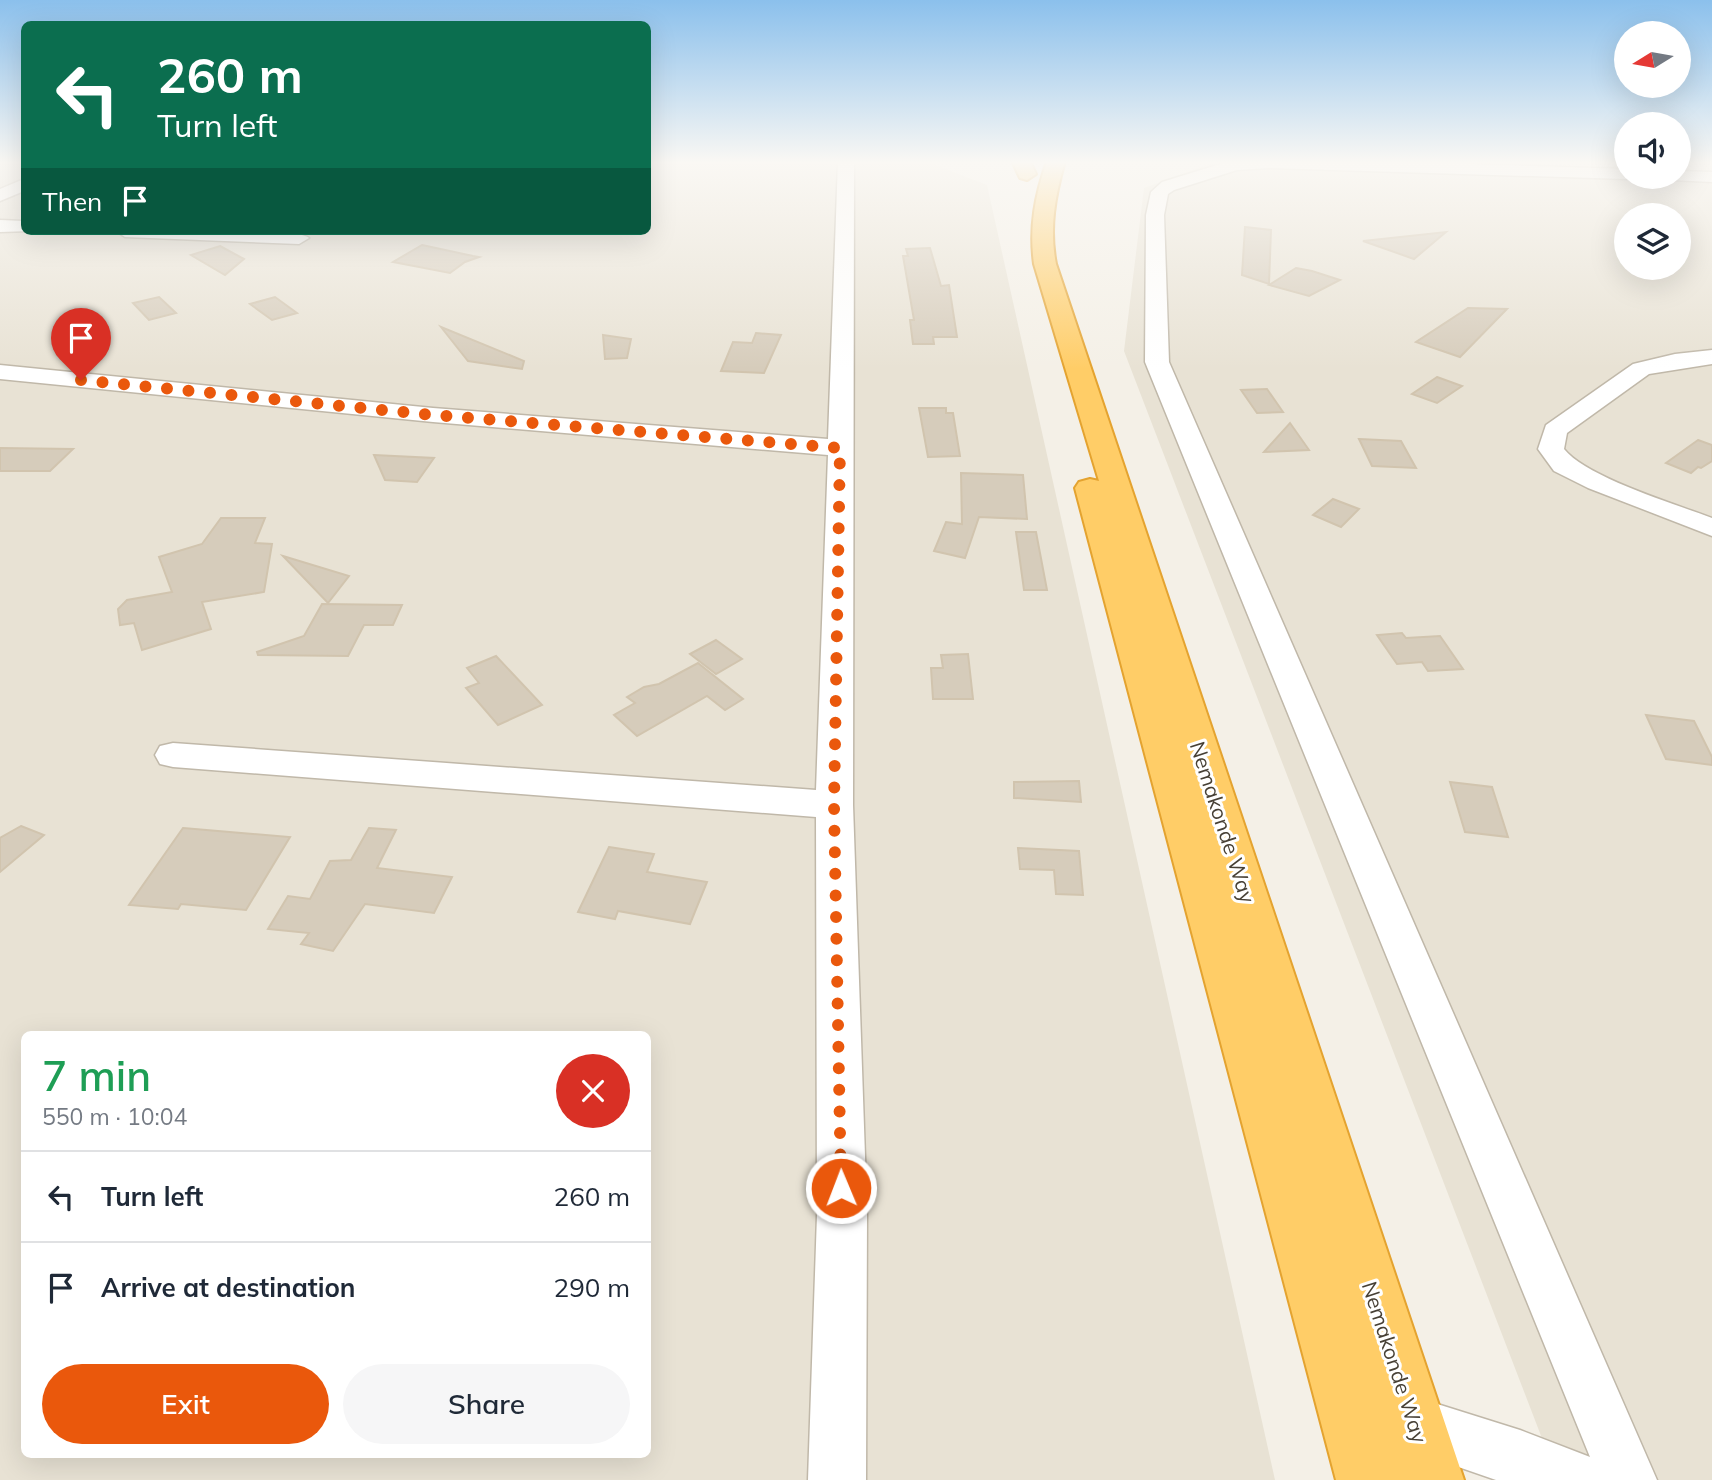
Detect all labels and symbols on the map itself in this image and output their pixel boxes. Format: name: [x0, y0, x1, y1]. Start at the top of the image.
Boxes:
north arrow: [1614, 21, 1690, 98]
pin: [51, 308, 111, 380]
street label: Nemakonde Way: [1185, 738, 1261, 906]
position arrow: [804, 1151, 878, 1225]
street label: Nemakonde Way: [1357, 1278, 1433, 1446]

